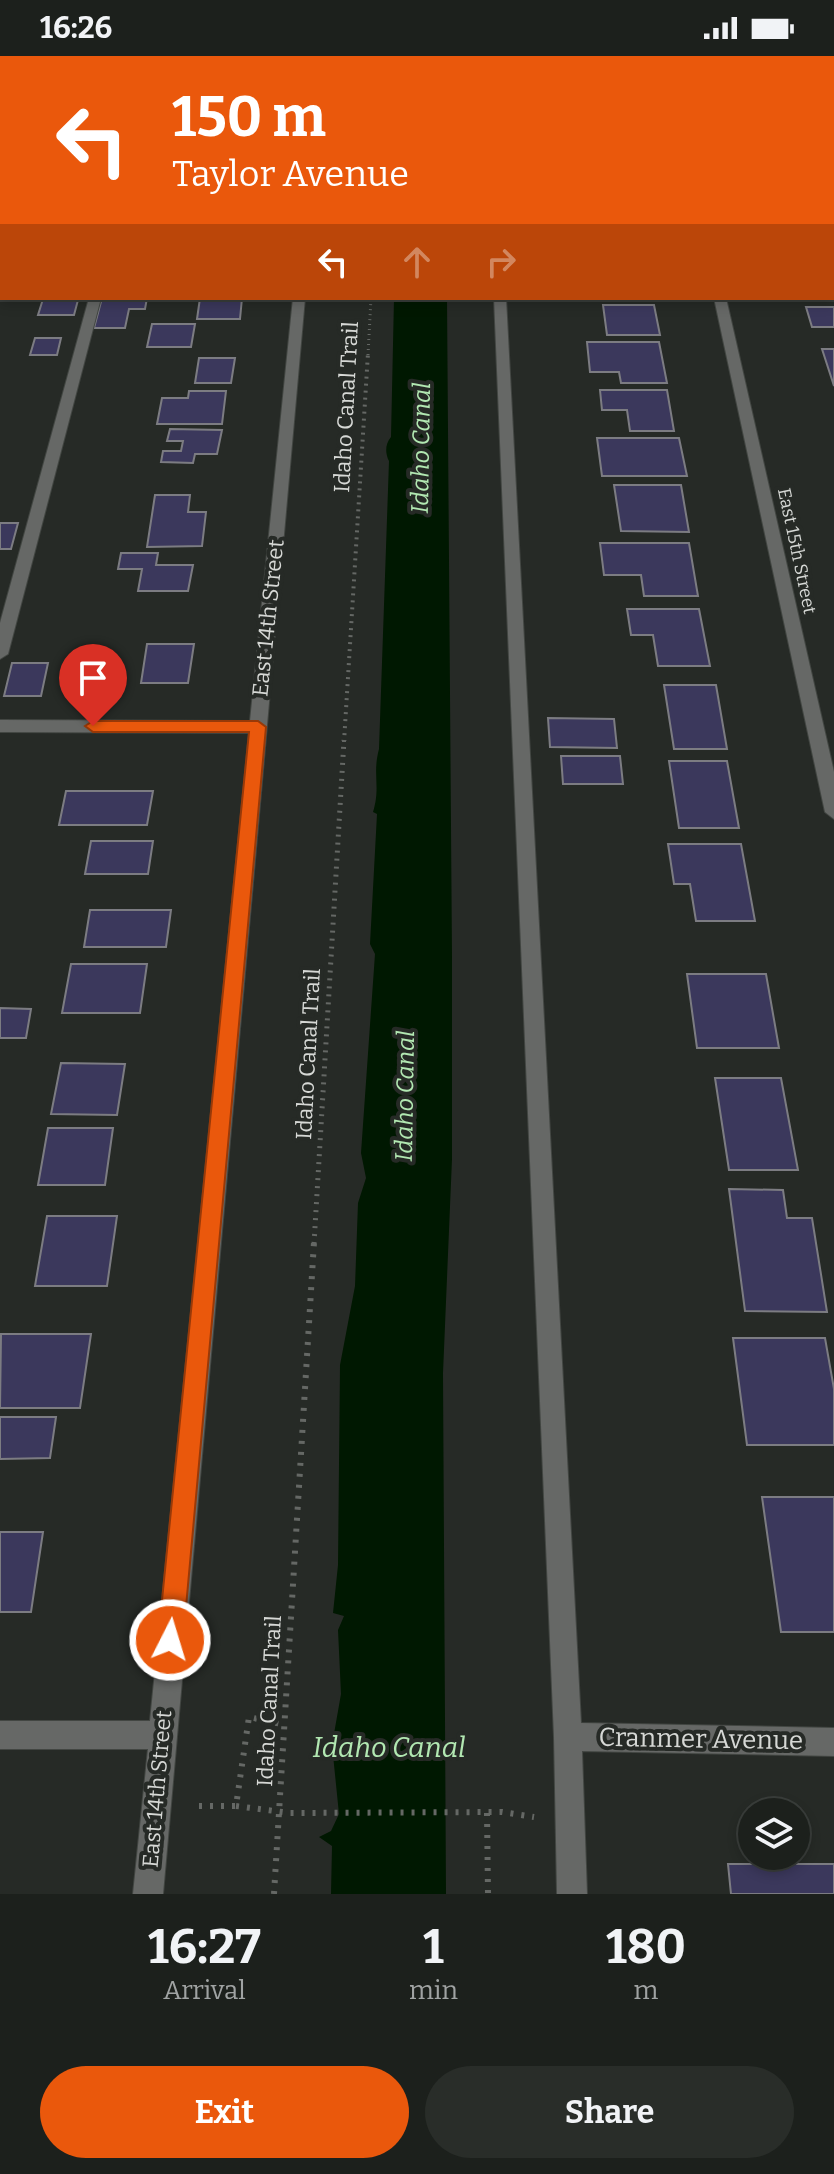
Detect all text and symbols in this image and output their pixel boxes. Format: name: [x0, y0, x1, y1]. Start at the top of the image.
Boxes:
text: 16:26: [40, 10, 112, 46]
text: 150 m: [172, 84, 326, 151]
icon: left: [40, 88, 144, 192]
text: Taylor Avenue: [172, 152, 409, 196]
icon: left: [311, 240, 355, 284]
icon: ahead: [395, 240, 439, 284]
icon: right: [479, 240, 523, 284]
street label: Idaho Canal Trail: [328, 321, 364, 493]
water label: Idaho Canal: [406, 382, 436, 514]
street label: East 15th Street: [773, 486, 821, 616]
street label: East 14th Street: [246, 538, 290, 698]
pin: [59, 644, 127, 726]
icon: arrive: [71, 656, 115, 700]
street label: Idaho Canal Trail: [290, 968, 326, 1140]
water label: Idaho Canal: [390, 1030, 420, 1162]
position arrow: [128, 1598, 212, 1682]
street label: Idaho Canal Trail: [251, 1615, 287, 1787]
street label: East 14th Street: [137, 1709, 177, 1869]
street label: Cranmer Avenue: [598, 1722, 804, 1756]
water label: Idaho Canal: [312, 1731, 466, 1764]
map controls: [738, 1798, 810, 1870]
button: layers: [738, 1798, 810, 1870]
text: 16:27: [148, 1918, 261, 1976]
text: 1: [423, 1918, 444, 1976]
text: 180: [606, 1918, 686, 1976]
text: Arrival: [163, 1975, 246, 2006]
text: min: [409, 1975, 458, 2006]
text: m: [634, 1975, 658, 2006]
button: Exit: [40, 2066, 409, 2158]
button: Share: [425, 2066, 794, 2158]

